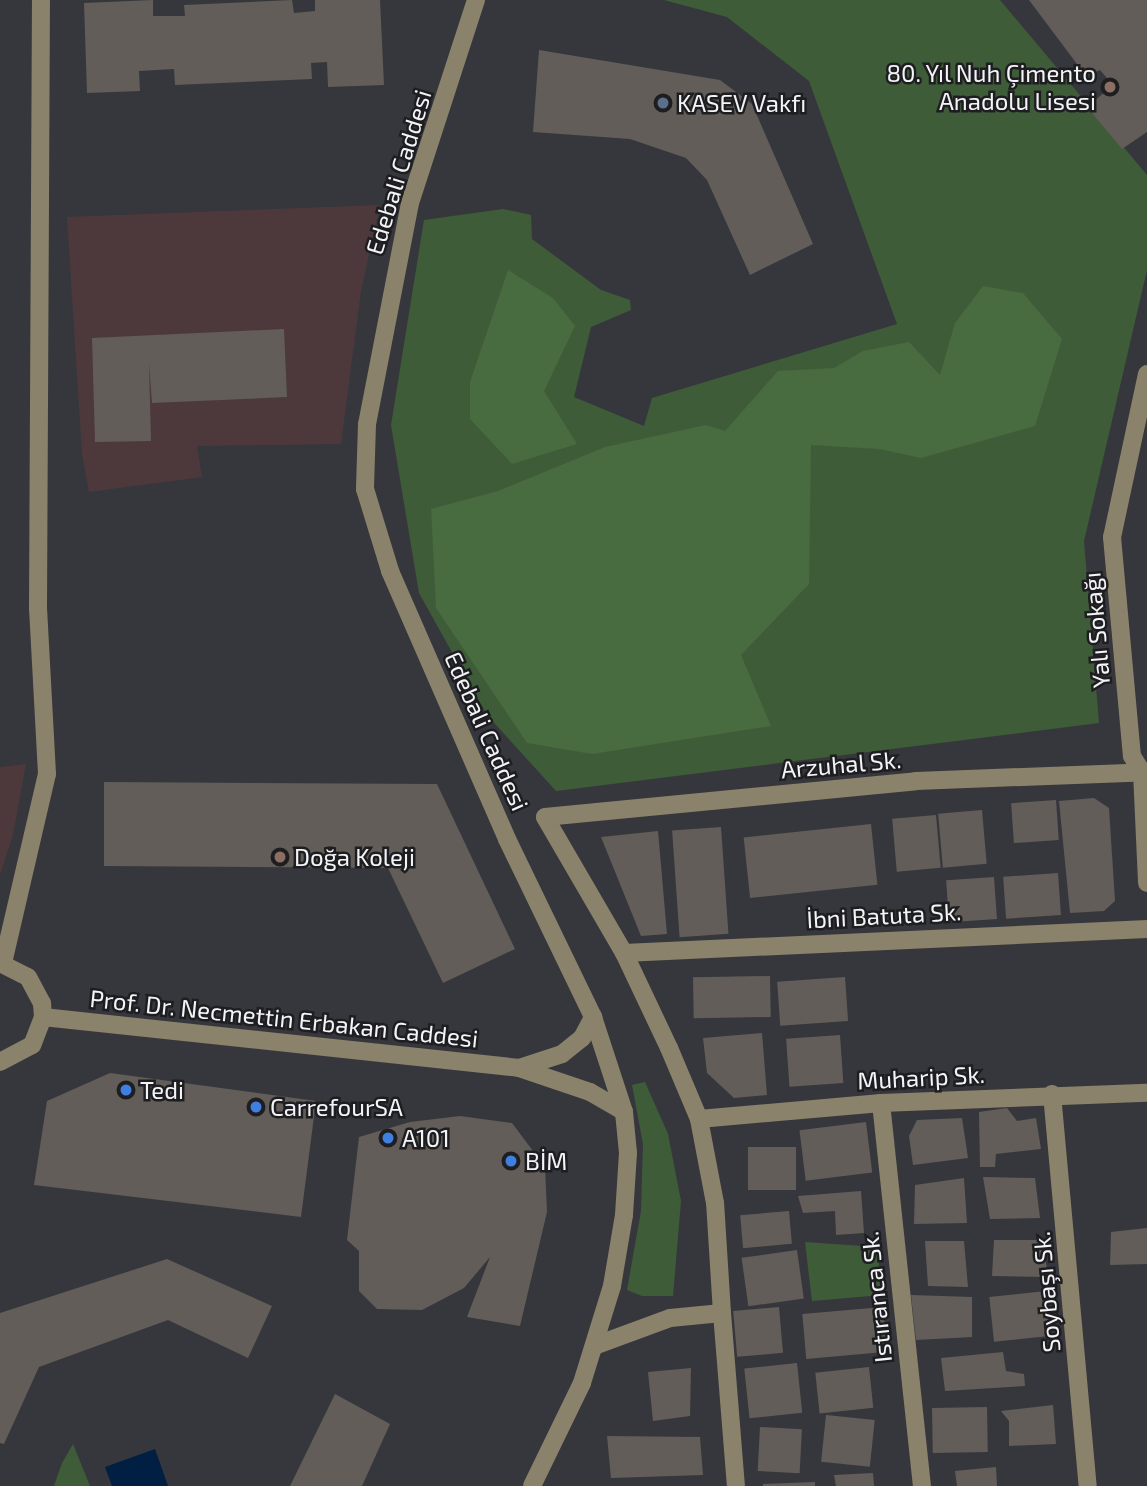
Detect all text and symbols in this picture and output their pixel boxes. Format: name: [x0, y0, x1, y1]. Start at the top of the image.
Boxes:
place label: 80. Yıl Nuh Çimento Anadolu Lisesi: [885, 59, 1096, 115]
marker: 80. Yıl Nuh Çimento Anadolu Lisesi: [1102, 79, 1118, 95]
street label: Edebali Caddesi: [359, 86, 437, 258]
place label: KASEV Vakfı: [677, 89, 807, 117]
marker: KASEV Vakfı: [655, 95, 671, 111]
street label: Yalı Sokağı: [1077, 571, 1115, 689]
street label: Edebali Caddesi: [439, 647, 535, 815]
street label: Arzuhal Sk.: [779, 744, 903, 784]
place label: Doğa Koleji: [294, 843, 415, 871]
marker: Doğa Koleji: [272, 849, 288, 865]
street label: İbni Batuta Sk.: [806, 897, 962, 933]
street label: Prof. Dr. Necmettin Erbakan Caddesi: [88, 983, 480, 1053]
street label: Muharip Sk.: [856, 1059, 986, 1095]
place label: Tedi: [140, 1076, 184, 1104]
marker: Tedi: [118, 1082, 134, 1098]
place label: CarrefourSA: [270, 1093, 403, 1121]
marker: CarrefourSA: [248, 1099, 264, 1115]
place label: A101: [402, 1124, 450, 1152]
marker: A101: [380, 1130, 396, 1146]
place label: BİM: [525, 1147, 567, 1175]
marker: BİM: [503, 1153, 519, 1169]
street label: Istıranca Sk.: [855, 1230, 897, 1364]
street label: Soybaşı Sk.: [1026, 1230, 1066, 1354]

